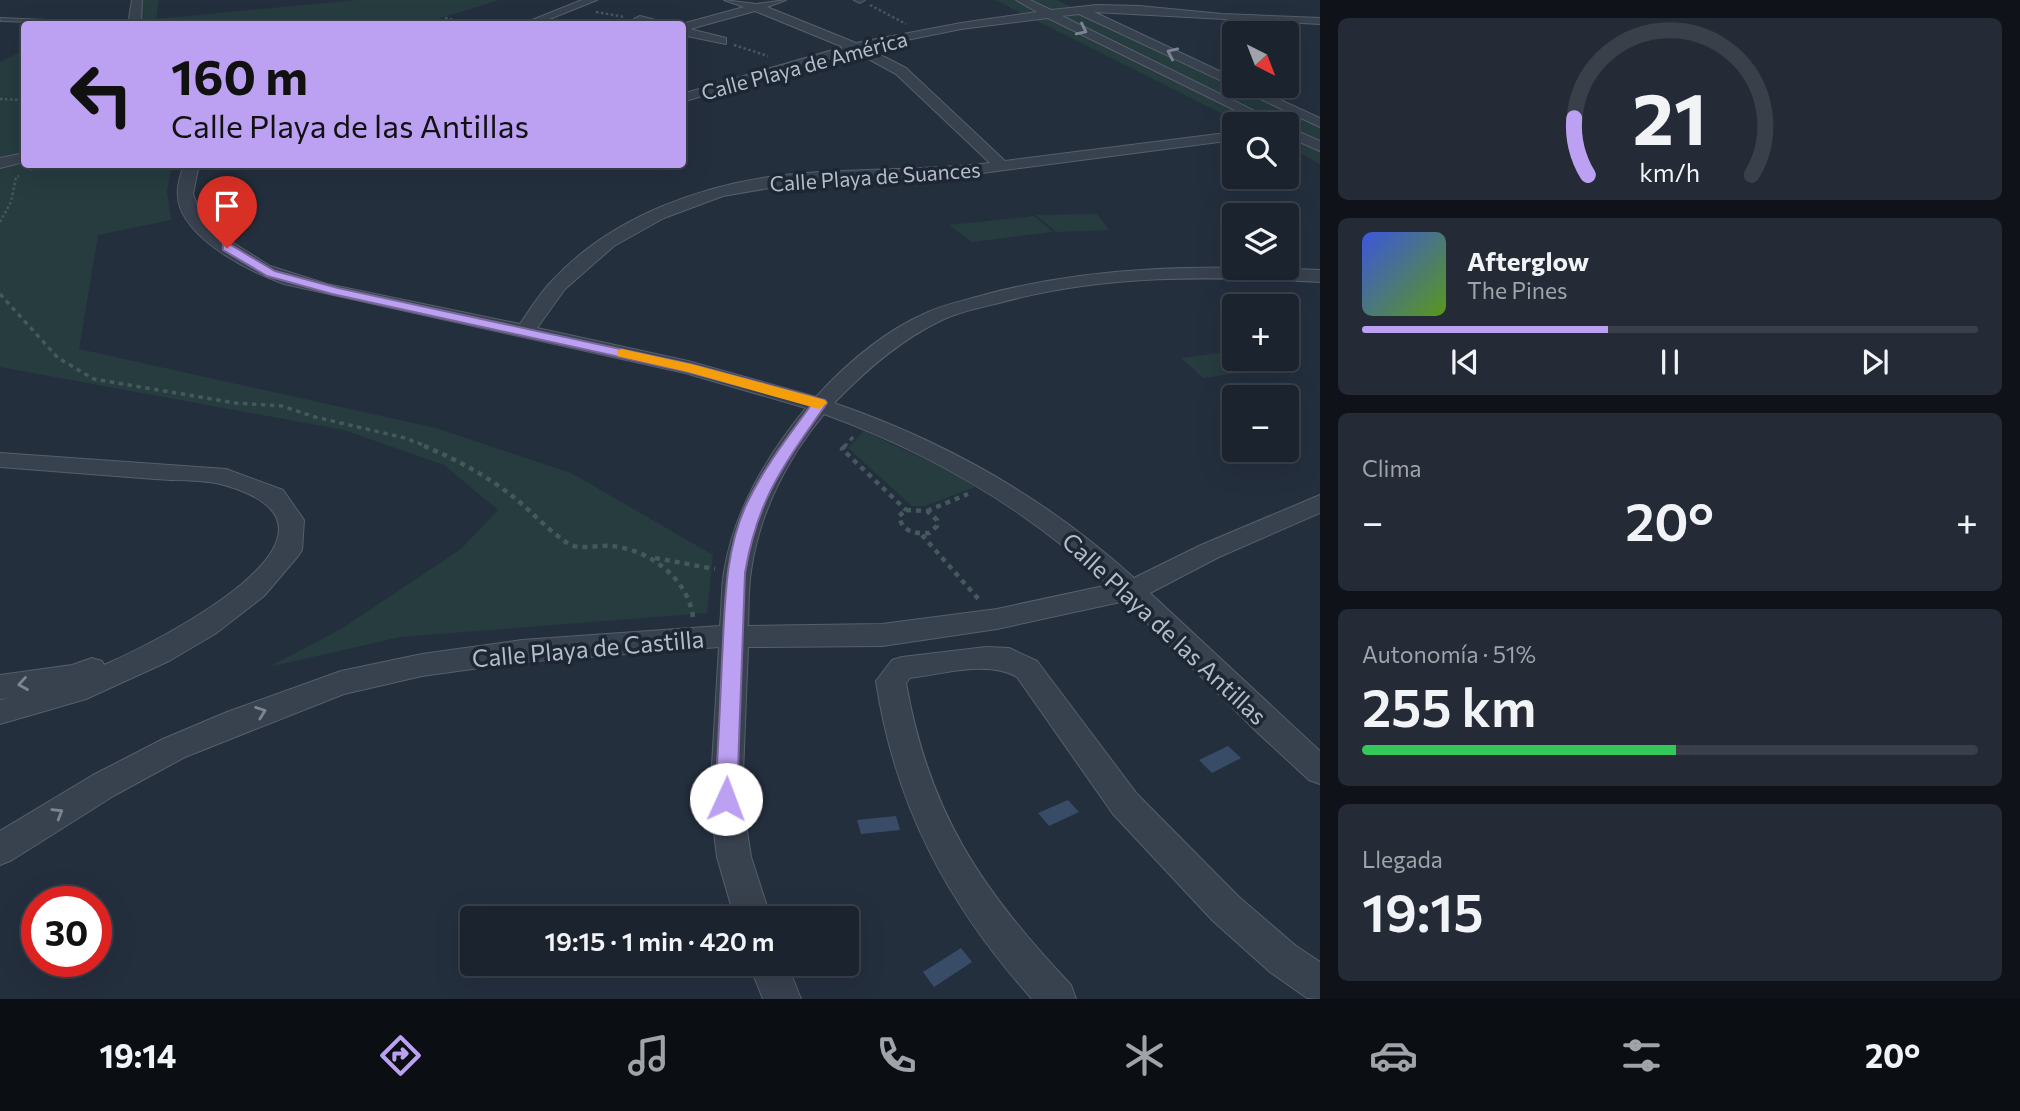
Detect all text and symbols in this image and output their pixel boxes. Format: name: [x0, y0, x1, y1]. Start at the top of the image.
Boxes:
one-way arrow: [1075, 21, 1087, 35]
north arrow: [1222, 21, 1298, 98]
map controls: [1222, 21, 1299, 462]
street label: Calle Playa de América: [698, 25, 910, 105]
text: 160 m: [171, 45, 308, 105]
one-way arrow: [1167, 48, 1179, 62]
icon: left: [56, 49, 147, 140]
text: 21: [1633, 71, 1707, 160]
text: Calle Playa de las Antillas: [171, 105, 529, 145]
button: search: [1222, 112, 1299, 189]
street label: Calle Playa de Suances: [769, 156, 981, 196]
text: km/h: [1640, 157, 1700, 187]
pin: [197, 176, 257, 248]
icon: arrive: [208, 187, 246, 225]
button: layers: [1222, 203, 1299, 280]
text: Afterglow: [1467, 245, 1589, 276]
text: The Pines: [1467, 276, 1568, 304]
button: +: [1222, 294, 1299, 371]
icon: previous: [1446, 343, 1484, 381]
icon: pause: [1651, 343, 1689, 381]
icon: next: [1856, 343, 1894, 381]
button: −: [1222, 385, 1299, 462]
text: Clima: [1362, 454, 1422, 482]
text: 20°: [1625, 488, 1714, 552]
text: −: [1362, 497, 1384, 544]
text: +: [1956, 497, 1978, 544]
street label: Calle Playa de las Antillas: [1057, 526, 1273, 730]
street label: Calle Playa de Castilla: [471, 623, 705, 673]
text: Autonomía · 51%: [1362, 640, 1536, 668]
text: 255 km: [1362, 674, 1536, 738]
one-way arrow: [17, 676, 29, 691]
one-way arrow: [255, 707, 267, 721]
position arrow: [689, 762, 763, 836]
one-way arrow: [50, 808, 63, 821]
text: Llegada: [1362, 845, 1443, 873]
text: 19:15: [1362, 879, 1484, 943]
speed limit sign: 30: [21, 886, 112, 977]
text: 19:15 · 1 min · 420 m: [544, 925, 775, 956]
icon: directions: [376, 1031, 425, 1080]
icon: music: [624, 1031, 673, 1080]
icon: phone: [872, 1031, 921, 1080]
icon: climate: [1120, 1031, 1169, 1080]
icon: car: [1369, 1031, 1418, 1080]
icon: filters: [1617, 1031, 1666, 1080]
text: 19:14: [100, 1035, 176, 1075]
text: 20°: [1865, 1035, 1920, 1075]

